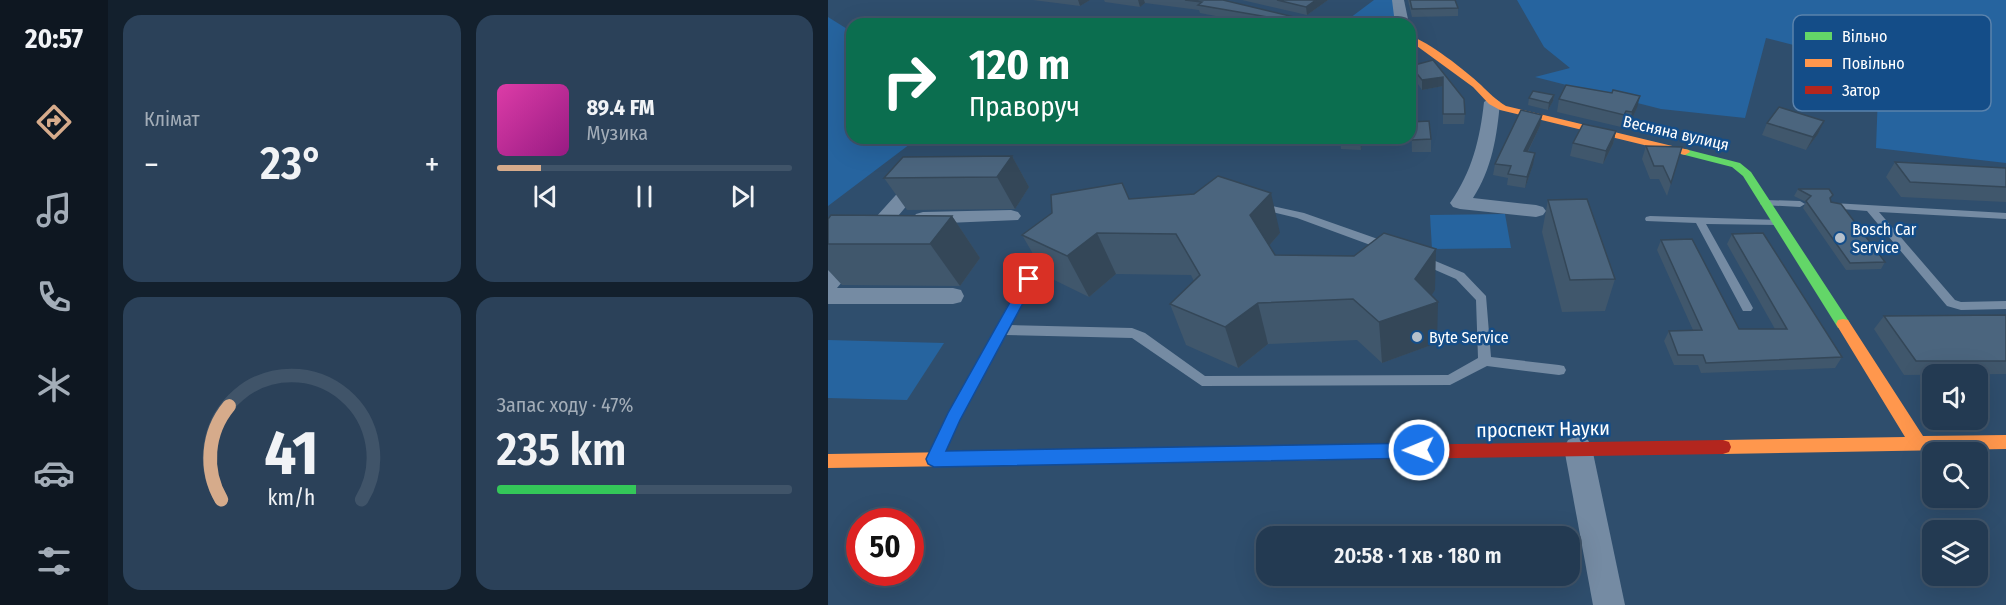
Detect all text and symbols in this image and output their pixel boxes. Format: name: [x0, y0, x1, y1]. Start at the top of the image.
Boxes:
legend: [1793, 15, 1991, 111]
text: 20:57: [25, 23, 83, 55]
text: Вільно: [1842, 27, 1887, 46]
text: 120 m: [969, 40, 1070, 90]
icon: right: [870, 42, 948, 120]
text: Повільно: [1842, 54, 1905, 73]
text: Затор: [1842, 81, 1880, 100]
text: Праворуч: [969, 91, 1080, 123]
text: 89.4 FM: [587, 94, 655, 121]
icon: directions: [33, 101, 75, 143]
text: Клімат: [144, 107, 200, 131]
street label: Весняна вулиця: [1621, 112, 1731, 154]
text: Музика: [587, 121, 648, 145]
text: 23°: [260, 137, 323, 191]
text: −: [144, 145, 159, 185]
text: +: [424, 145, 439, 185]
icon: previous: [529, 180, 562, 213]
icon: pause: [628, 180, 661, 213]
icon: next: [726, 180, 759, 213]
icon: music: [33, 189, 75, 231]
place label: Bosch Car Service: [1852, 220, 1917, 257]
marker: Bosch Car Service: [1833, 231, 1847, 245]
pin: [1003, 253, 1054, 304]
icon: arrive: [1012, 262, 1045, 295]
icon: phone: [33, 276, 75, 318]
place label: Byte Service: [1429, 328, 1509, 347]
marker: Byte Service: [1410, 330, 1424, 344]
icon: climate: [33, 364, 75, 406]
map controls: [1922, 364, 1988, 586]
button: sound: [1922, 364, 1988, 430]
text: Запас ходу · 47%: [497, 393, 634, 417]
text: 41: [265, 416, 319, 491]
street label: проспект Науки: [1476, 416, 1610, 442]
position arrow: [1387, 418, 1451, 482]
text: 235 km: [497, 423, 626, 477]
button: search: [1922, 442, 1988, 508]
icon: car: [33, 452, 75, 494]
text: km/h: [268, 486, 316, 512]
speed limit sign: 50: [846, 508, 924, 586]
button: layers: [1922, 520, 1988, 586]
icon: filters: [33, 540, 75, 582]
text: 20:58 · 1 хв · 180 m: [1334, 542, 1502, 569]

